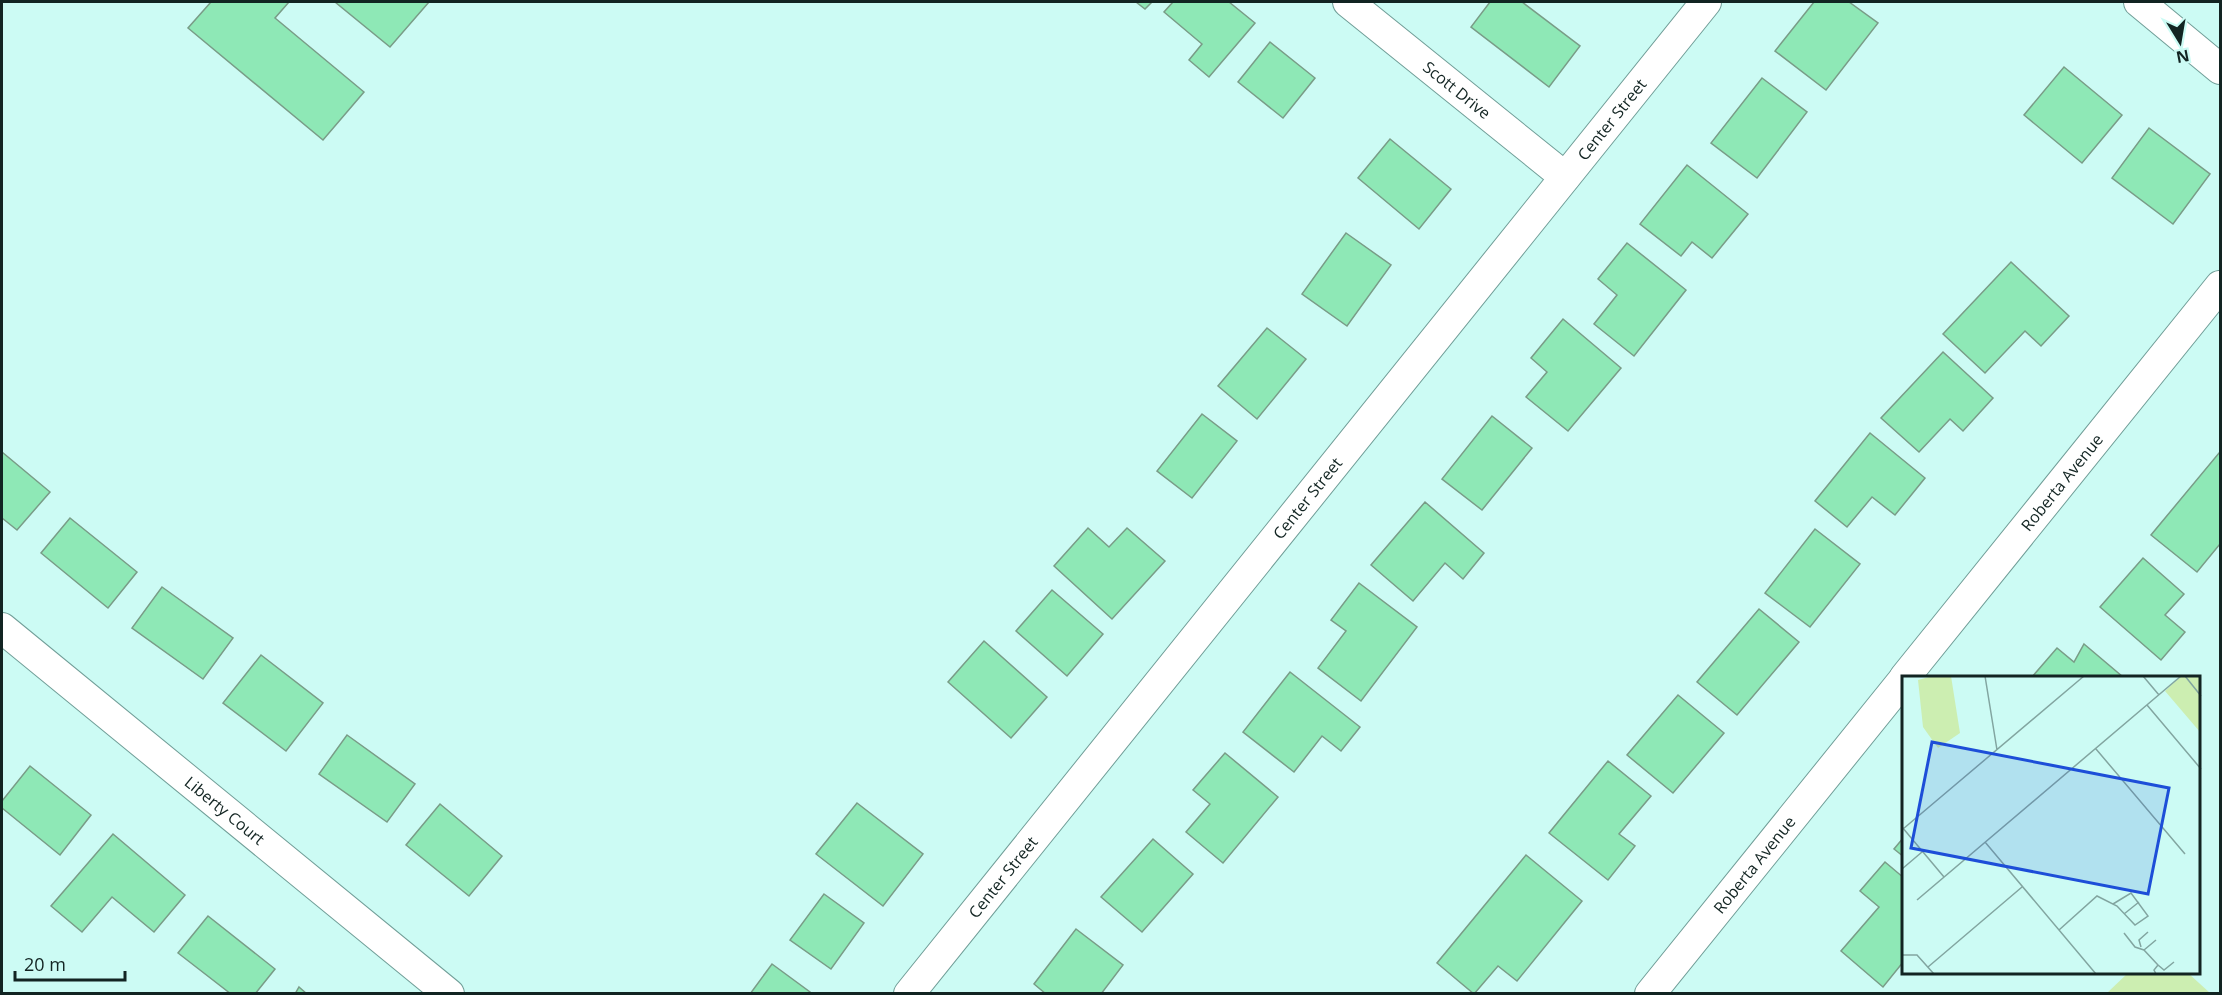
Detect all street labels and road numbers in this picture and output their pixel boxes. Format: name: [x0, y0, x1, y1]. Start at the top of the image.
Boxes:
street label: Scott Drive: [1419, 56, 1495, 124]
street label: Center Street: [1572, 74, 1651, 165]
street label: Roberta Avenue: [2016, 429, 2108, 536]
street label: Center Street: [1268, 453, 1347, 544]
street label: Liberty Court: [180, 771, 270, 850]
street label: Roberta Avenue: [1708, 811, 1800, 918]
street label: Center Street: [963, 831, 1043, 923]

